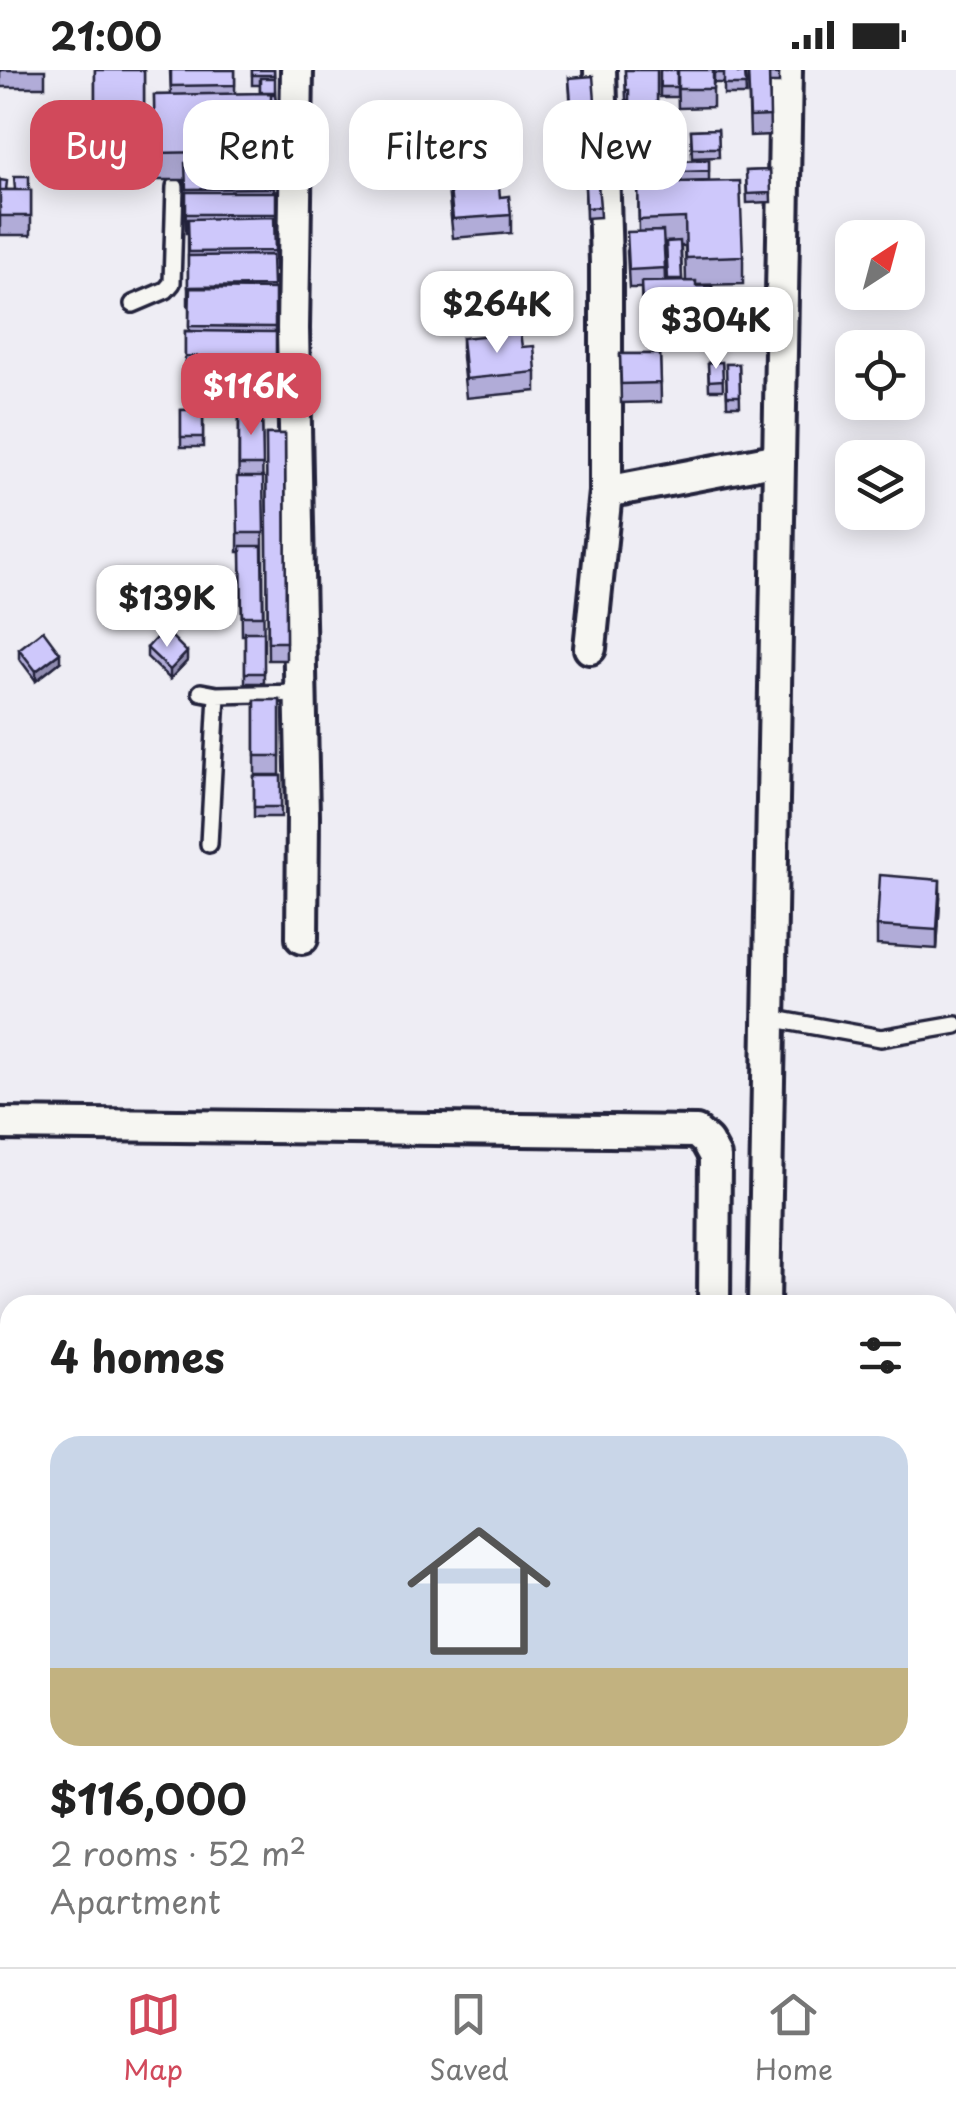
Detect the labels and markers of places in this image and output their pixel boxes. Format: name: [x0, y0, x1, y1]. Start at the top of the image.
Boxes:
pin: $264K: [427, 271, 567, 356]
pin: $304K: [646, 287, 786, 372]
pin: $116K: [181, 353, 321, 438]
pin: $139K: [97, 565, 237, 650]

